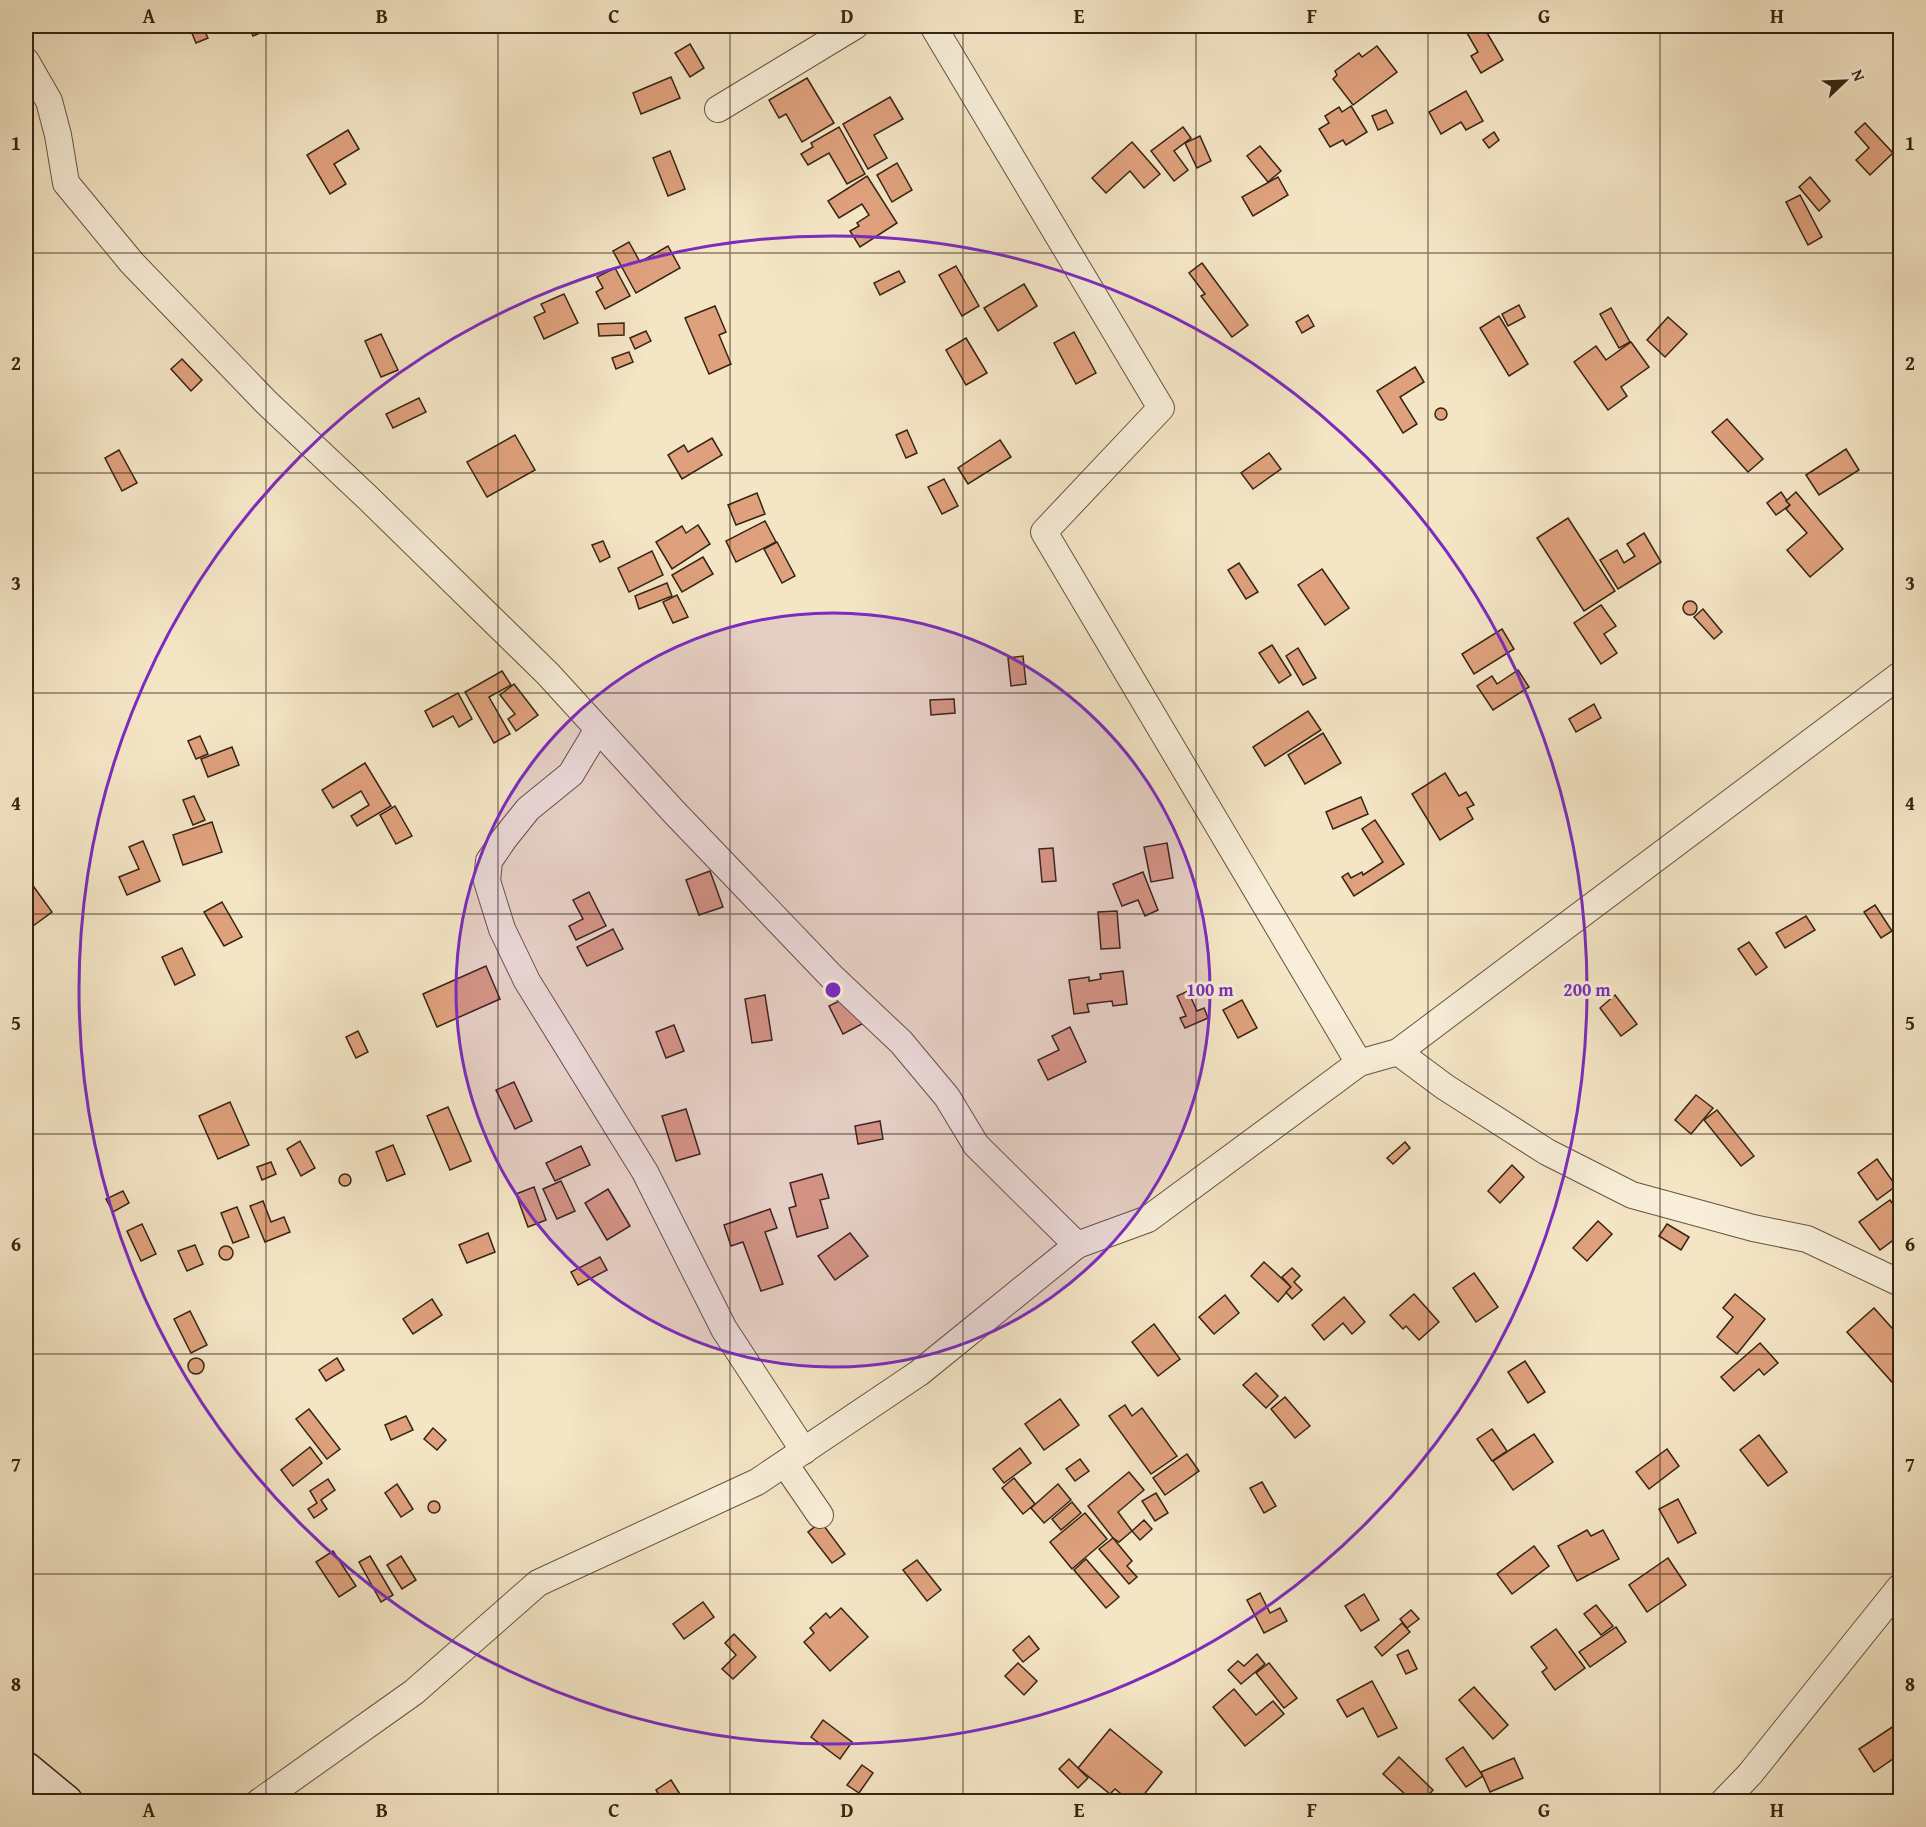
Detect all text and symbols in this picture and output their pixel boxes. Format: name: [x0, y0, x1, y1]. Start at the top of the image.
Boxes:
text: A: [143, 1, 156, 30]
text: B: [376, 1, 388, 30]
text: C: [608, 1, 620, 30]
text: D: [840, 1, 854, 30]
text: E: [1074, 1, 1085, 30]
text: F: [1307, 1, 1317, 30]
text: G: [1538, 1, 1550, 30]
text: H: [1770, 1, 1784, 30]
north arrow: [1815, 51, 1875, 111]
text: N: [1846, 66, 1872, 85]
text: 1: [11, 128, 21, 157]
text: 1: [1905, 128, 1915, 157]
text: 2: [11, 348, 21, 377]
text: 2: [1905, 348, 1915, 377]
text: 3: [11, 568, 21, 597]
text: 3: [1905, 568, 1915, 597]
text: 4: [11, 788, 21, 817]
text: 4: [1905, 788, 1915, 817]
text: 100 m: [1186, 976, 1234, 1003]
text: 200 m: [1563, 976, 1611, 1003]
centre of rings: [823, 980, 843, 1000]
text: 5: [11, 1008, 21, 1037]
text: 5: [1905, 1008, 1915, 1037]
text: 6: [11, 1229, 21, 1258]
text: 6: [1905, 1229, 1915, 1258]
text: 7: [11, 1449, 21, 1478]
text: 7: [1905, 1449, 1915, 1478]
text: 8: [11, 1669, 21, 1698]
text: 8: [1905, 1669, 1915, 1698]
text: A: [143, 1795, 156, 1824]
text: B: [376, 1795, 388, 1824]
text: C: [608, 1795, 620, 1824]
text: D: [840, 1795, 854, 1824]
text: E: [1074, 1795, 1085, 1824]
text: F: [1307, 1795, 1317, 1824]
text: G: [1538, 1795, 1550, 1824]
text: H: [1770, 1795, 1784, 1824]

